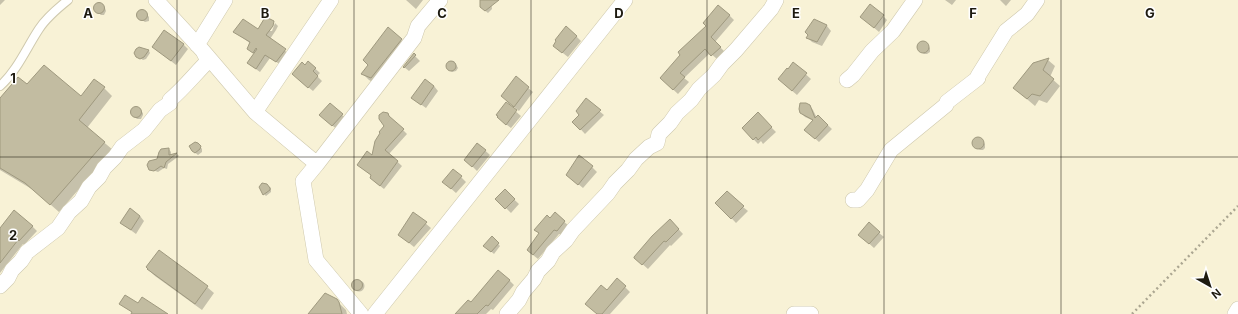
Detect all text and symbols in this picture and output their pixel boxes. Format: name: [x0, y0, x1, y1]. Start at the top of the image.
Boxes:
text: A: [83, 5, 93, 21]
text: B: [261, 5, 270, 21]
text: C: [437, 5, 447, 21]
text: D: [614, 5, 624, 21]
text: E: [792, 5, 800, 21]
text: F: [969, 5, 977, 21]
text: G: [1145, 5, 1155, 21]
text: 1: [10, 70, 16, 86]
text: 2: [9, 227, 17, 243]
north arrow: [1190, 266, 1230, 306]
text: N: [1209, 286, 1224, 302]

